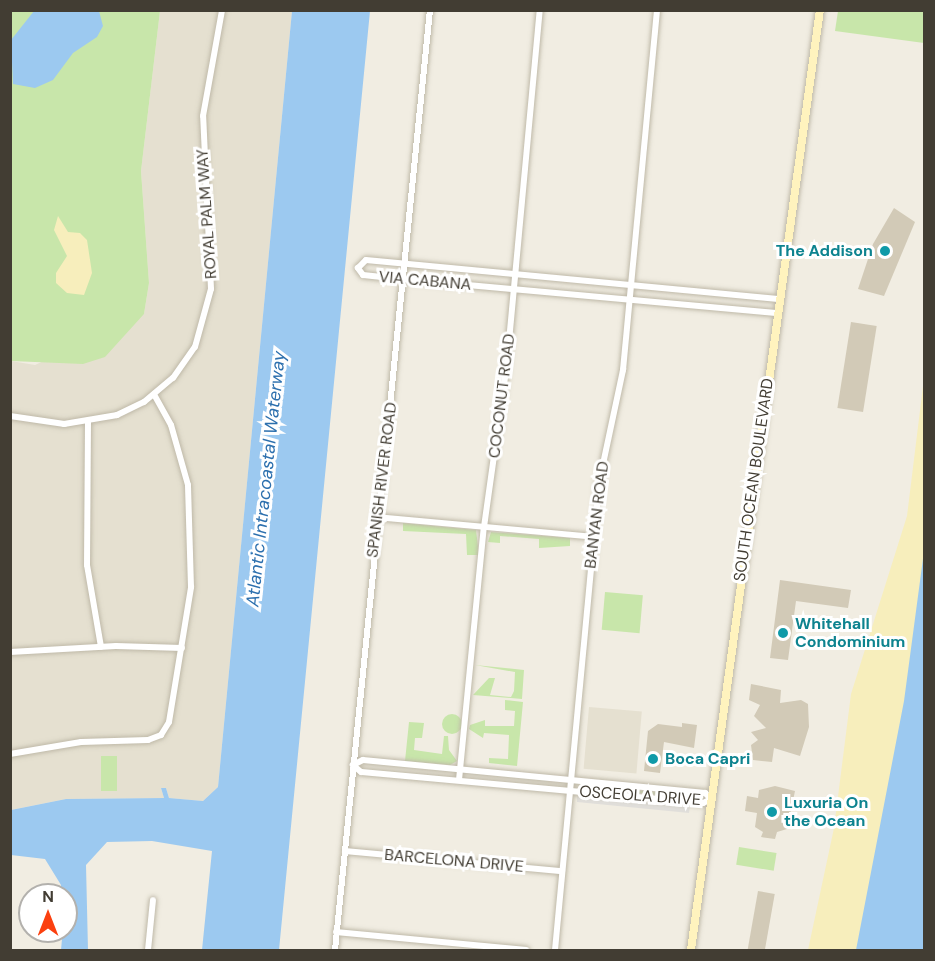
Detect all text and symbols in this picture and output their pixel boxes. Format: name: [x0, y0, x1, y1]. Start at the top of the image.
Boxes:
street label: ROYAL PALM WAY: [193, 148, 221, 280]
place label: The Addison: [776, 241, 873, 261]
marker: The Addison: [878, 244, 892, 258]
street label: VIA CABANA: [378, 267, 472, 295]
street label: COCONUT ROAD: [485, 333, 519, 459]
water label: Atlantic Intracoastal Waterway: [242, 350, 290, 608]
street label: SOUTH OCEAN BOULEVARD: [730, 377, 778, 583]
street label: SPANISH RIVER ROAD: [363, 401, 401, 559]
street label: BANYAN ROAD: [581, 460, 613, 570]
place label: Whitehall Condominium: [795, 614, 905, 652]
marker: Whitehall Condominium: [776, 626, 790, 640]
place label: Boca Capri: [665, 749, 750, 769]
marker: Boca Capri: [646, 752, 660, 766]
street label: OSCEOLA DRIVE: [579, 782, 701, 810]
place label: Luxuria On the Ocean: [784, 793, 868, 831]
marker: Luxuria On the Ocean: [765, 805, 779, 819]
street label: BARCELONA DRIVE: [384, 845, 524, 877]
north arrow: [18, 883, 78, 943]
text: N: [42, 886, 54, 907]

